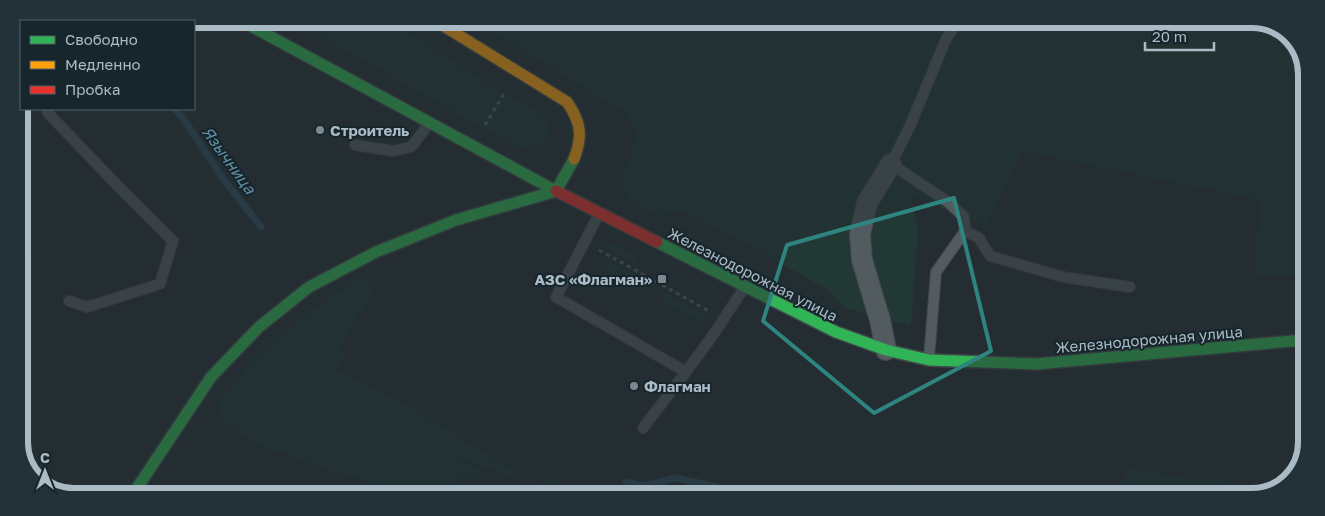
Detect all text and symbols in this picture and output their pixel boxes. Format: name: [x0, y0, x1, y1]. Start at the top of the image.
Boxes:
legend: [20, 20, 195, 110]
scale bar: [1145, 20, 1214, 52]
text: 20 m: [1152, 27, 1187, 45]
text: Свободно: [65, 30, 138, 48]
text: Медленно: [65, 55, 141, 73]
text: Пробка: [65, 80, 120, 98]
place label: Строитель: [330, 121, 409, 139]
water label: Язычница: [198, 122, 261, 198]
marker: Строитель: [314, 124, 326, 136]
street label: Железнодорожная улица: [665, 223, 841, 325]
place label: АЗС «Флагман»: [534, 270, 652, 288]
marker: АЗС «Флагман»: [656, 273, 668, 285]
street label: Железнодорожная улица: [1055, 322, 1243, 356]
place label: Флагман: [644, 377, 711, 395]
marker: Флагман: [628, 380, 640, 392]
north arrow: [20, 446, 70, 496]
text: С: [40, 449, 50, 466]

